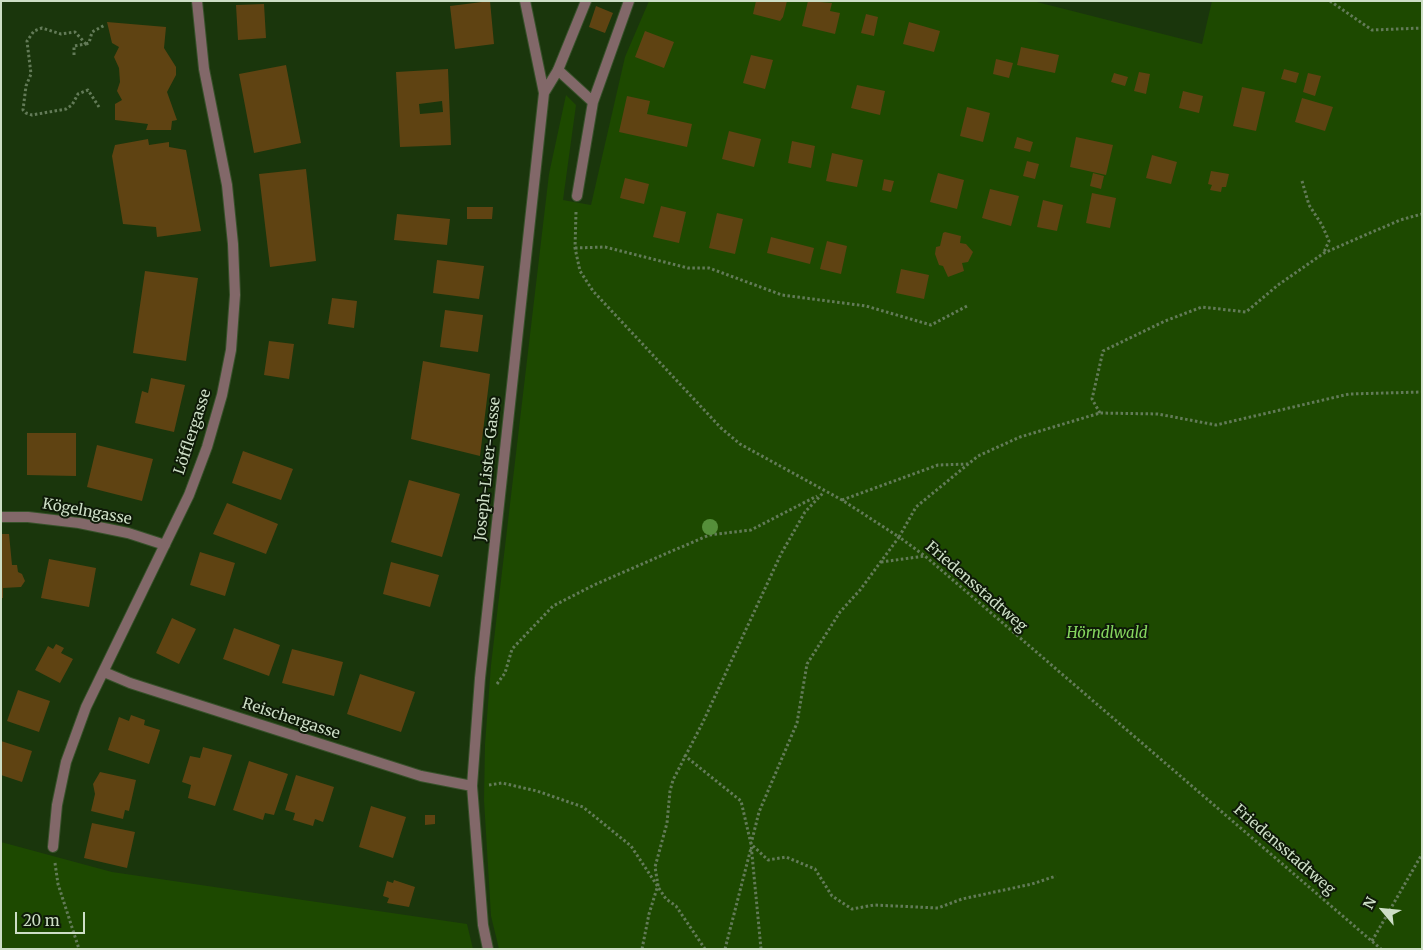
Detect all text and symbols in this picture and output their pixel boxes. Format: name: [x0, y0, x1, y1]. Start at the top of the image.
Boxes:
street label: Löfflergasse: [171, 387, 215, 477]
street label: Joseph-Lister-Gasse: [471, 396, 505, 542]
street label: Kögelngasse: [41, 495, 133, 529]
street label: Friedensstadtweg: [922, 538, 1030, 636]
park label: Hörndlwald: [1066, 625, 1148, 643]
street label: Reischergasse: [240, 695, 342, 743]
street label: Friedensstadtweg: [1230, 801, 1338, 899]
north arrow: [1358, 885, 1408, 935]
text: N: [1359, 894, 1380, 912]
scale bar: [18, 902, 88, 934]
text: 20 m: [23, 911, 60, 930]

